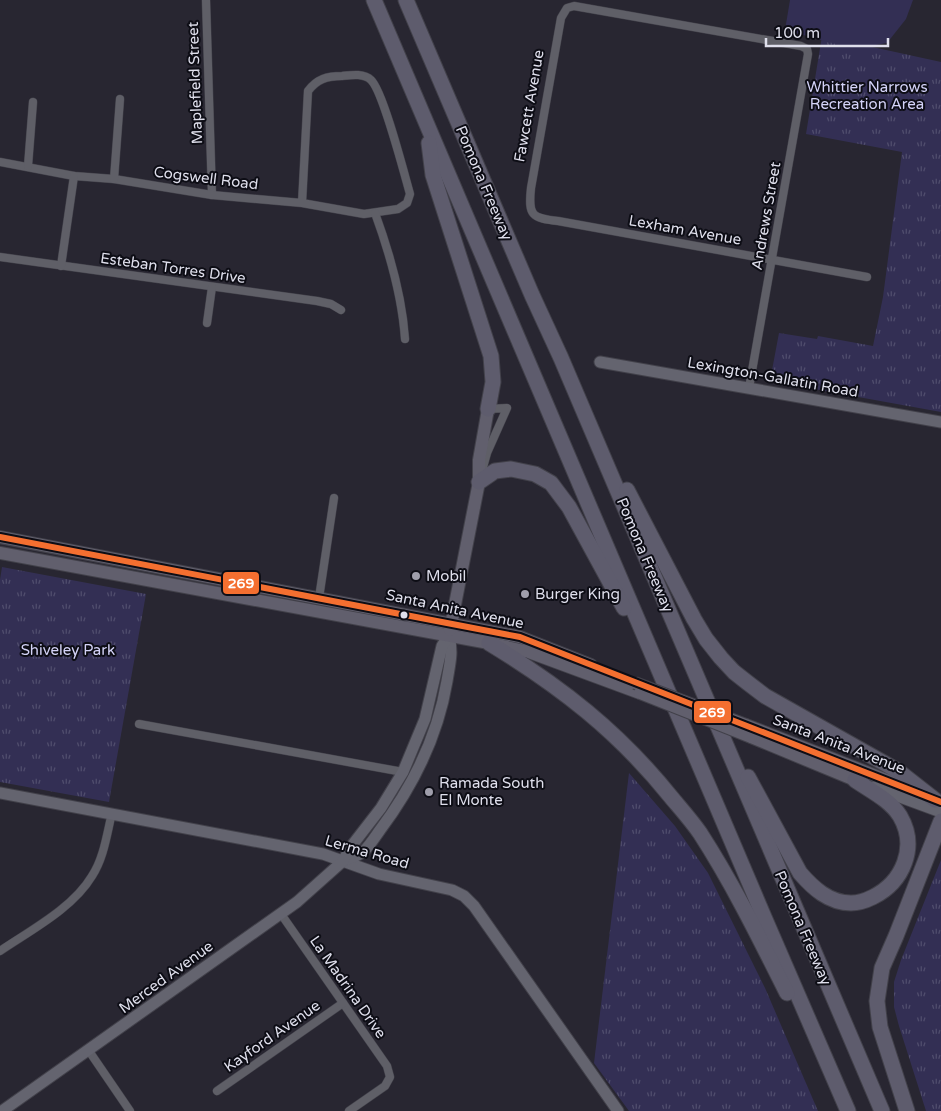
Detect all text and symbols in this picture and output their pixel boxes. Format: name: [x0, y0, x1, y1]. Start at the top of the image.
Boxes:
scale bar: [766, 15, 888, 47]
street label: Maplefield Street: [184, 21, 206, 145]
text: 100 m: [774, 24, 820, 42]
street label: Fawcett Avenue: [510, 49, 548, 163]
park label: Whittier Narrows Recreation Area: [806, 78, 928, 113]
street label: Pomona Freeway: [452, 123, 516, 243]
street label: Andrews Street: [748, 160, 784, 271]
street label: Cogswell Road: [153, 163, 259, 193]
street label: Lexham Avenue: [627, 211, 743, 249]
street label: Esteban Torres Drive: [99, 249, 247, 287]
street label: Lexington-Gallatin Road: [686, 353, 860, 401]
street label: Pomona Freeway: [613, 495, 677, 615]
place label: Mobil: [426, 567, 466, 585]
marker: Mobil: [410, 570, 422, 582]
line badge: 269: [222, 571, 260, 595]
text: 269: [228, 575, 254, 592]
place label: Burger King: [535, 585, 620, 603]
street label: Santa Anita Avenue: [384, 586, 526, 632]
marker: Burger King: [519, 588, 531, 600]
unlabelled marker: [399, 610, 409, 620]
park label: Shiveley Park: [21, 641, 115, 659]
line badge: 269: [693, 700, 732, 724]
text: 269: [699, 704, 725, 721]
street label: Santa Anita Avenue: [770, 710, 908, 778]
place label: Ramada South El Monte: [439, 774, 544, 809]
marker: Ramada South El Monte: [423, 786, 435, 798]
street label: Lerma Road: [323, 831, 411, 873]
street label: Pomona Freeway: [771, 868, 835, 988]
street label: La Madrina Drive: [306, 932, 390, 1042]
street label: Merced Avenue: [115, 937, 217, 1017]
street label: Kayford Avenue: [220, 996, 324, 1076]

